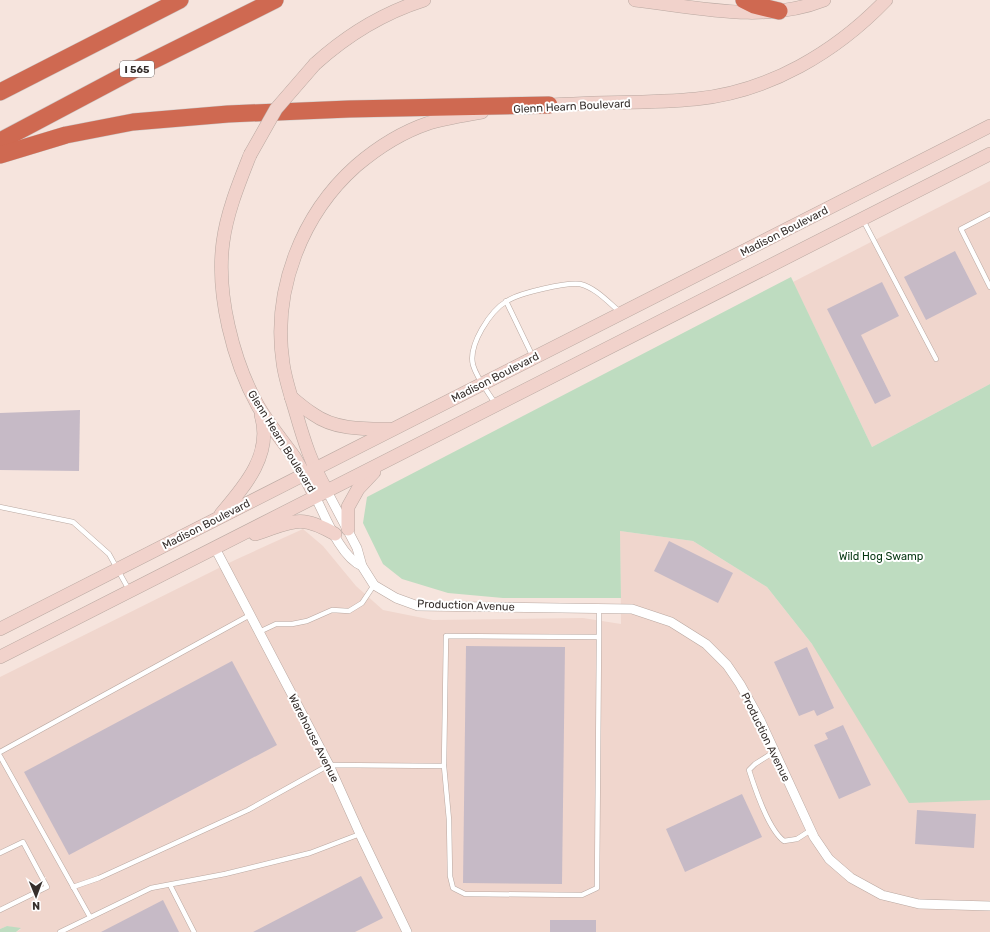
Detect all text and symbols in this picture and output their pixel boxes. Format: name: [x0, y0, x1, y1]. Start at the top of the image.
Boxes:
road number: I 565: [120, 61, 154, 77]
street label: Glenn Hearn Boulevard: [513, 97, 631, 116]
street label: Madison Boulevard: [738, 204, 830, 259]
street label: Madison Boulevard: [449, 350, 541, 405]
street label: Glenn Hearn Boulevard: [245, 388, 318, 495]
street label: Madison Boulevard: [160, 497, 252, 552]
park label: Wild Hog Swamp: [839, 550, 923, 563]
street label: Production Avenue: [417, 597, 515, 614]
street label: Production Avenue: [738, 691, 793, 784]
street label: Warehouse Avenue: [286, 692, 341, 784]
north arrow: [16, 876, 56, 916]
text: N: [32, 899, 40, 912]

